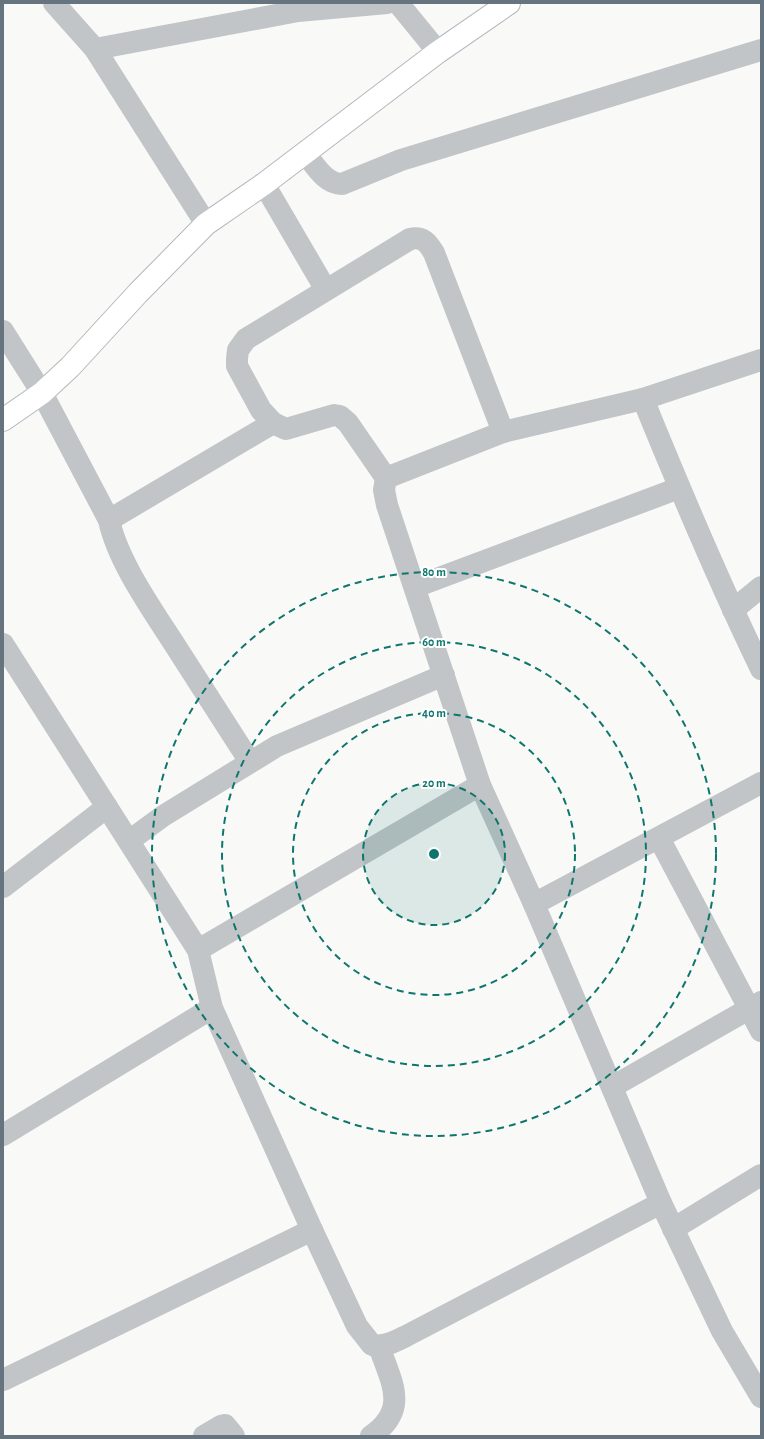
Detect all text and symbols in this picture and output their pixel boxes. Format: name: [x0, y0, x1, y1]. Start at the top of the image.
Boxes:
text: 80 m: [422, 566, 446, 578]
text: 60 m: [422, 636, 446, 648]
text: 40 m: [422, 707, 446, 719]
text: 20 m: [422, 777, 446, 789]
centre of rings: [427, 847, 441, 861]

